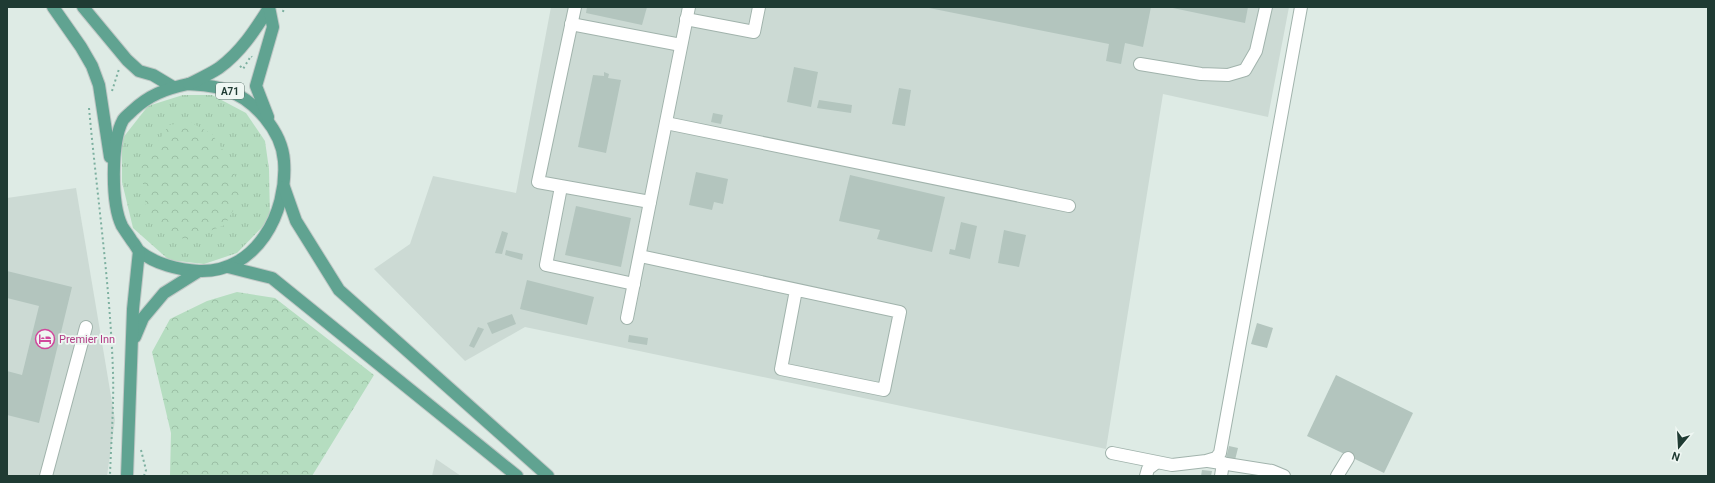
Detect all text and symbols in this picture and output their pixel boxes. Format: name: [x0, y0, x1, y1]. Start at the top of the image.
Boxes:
road number: A71: [216, 83, 244, 99]
hotel icon: Premier Inn: [34, 328, 56, 350]
place label: Premier Inn: [59, 333, 115, 346]
north arrow: [1659, 427, 1699, 467]
text: N: [1670, 449, 1682, 463]

